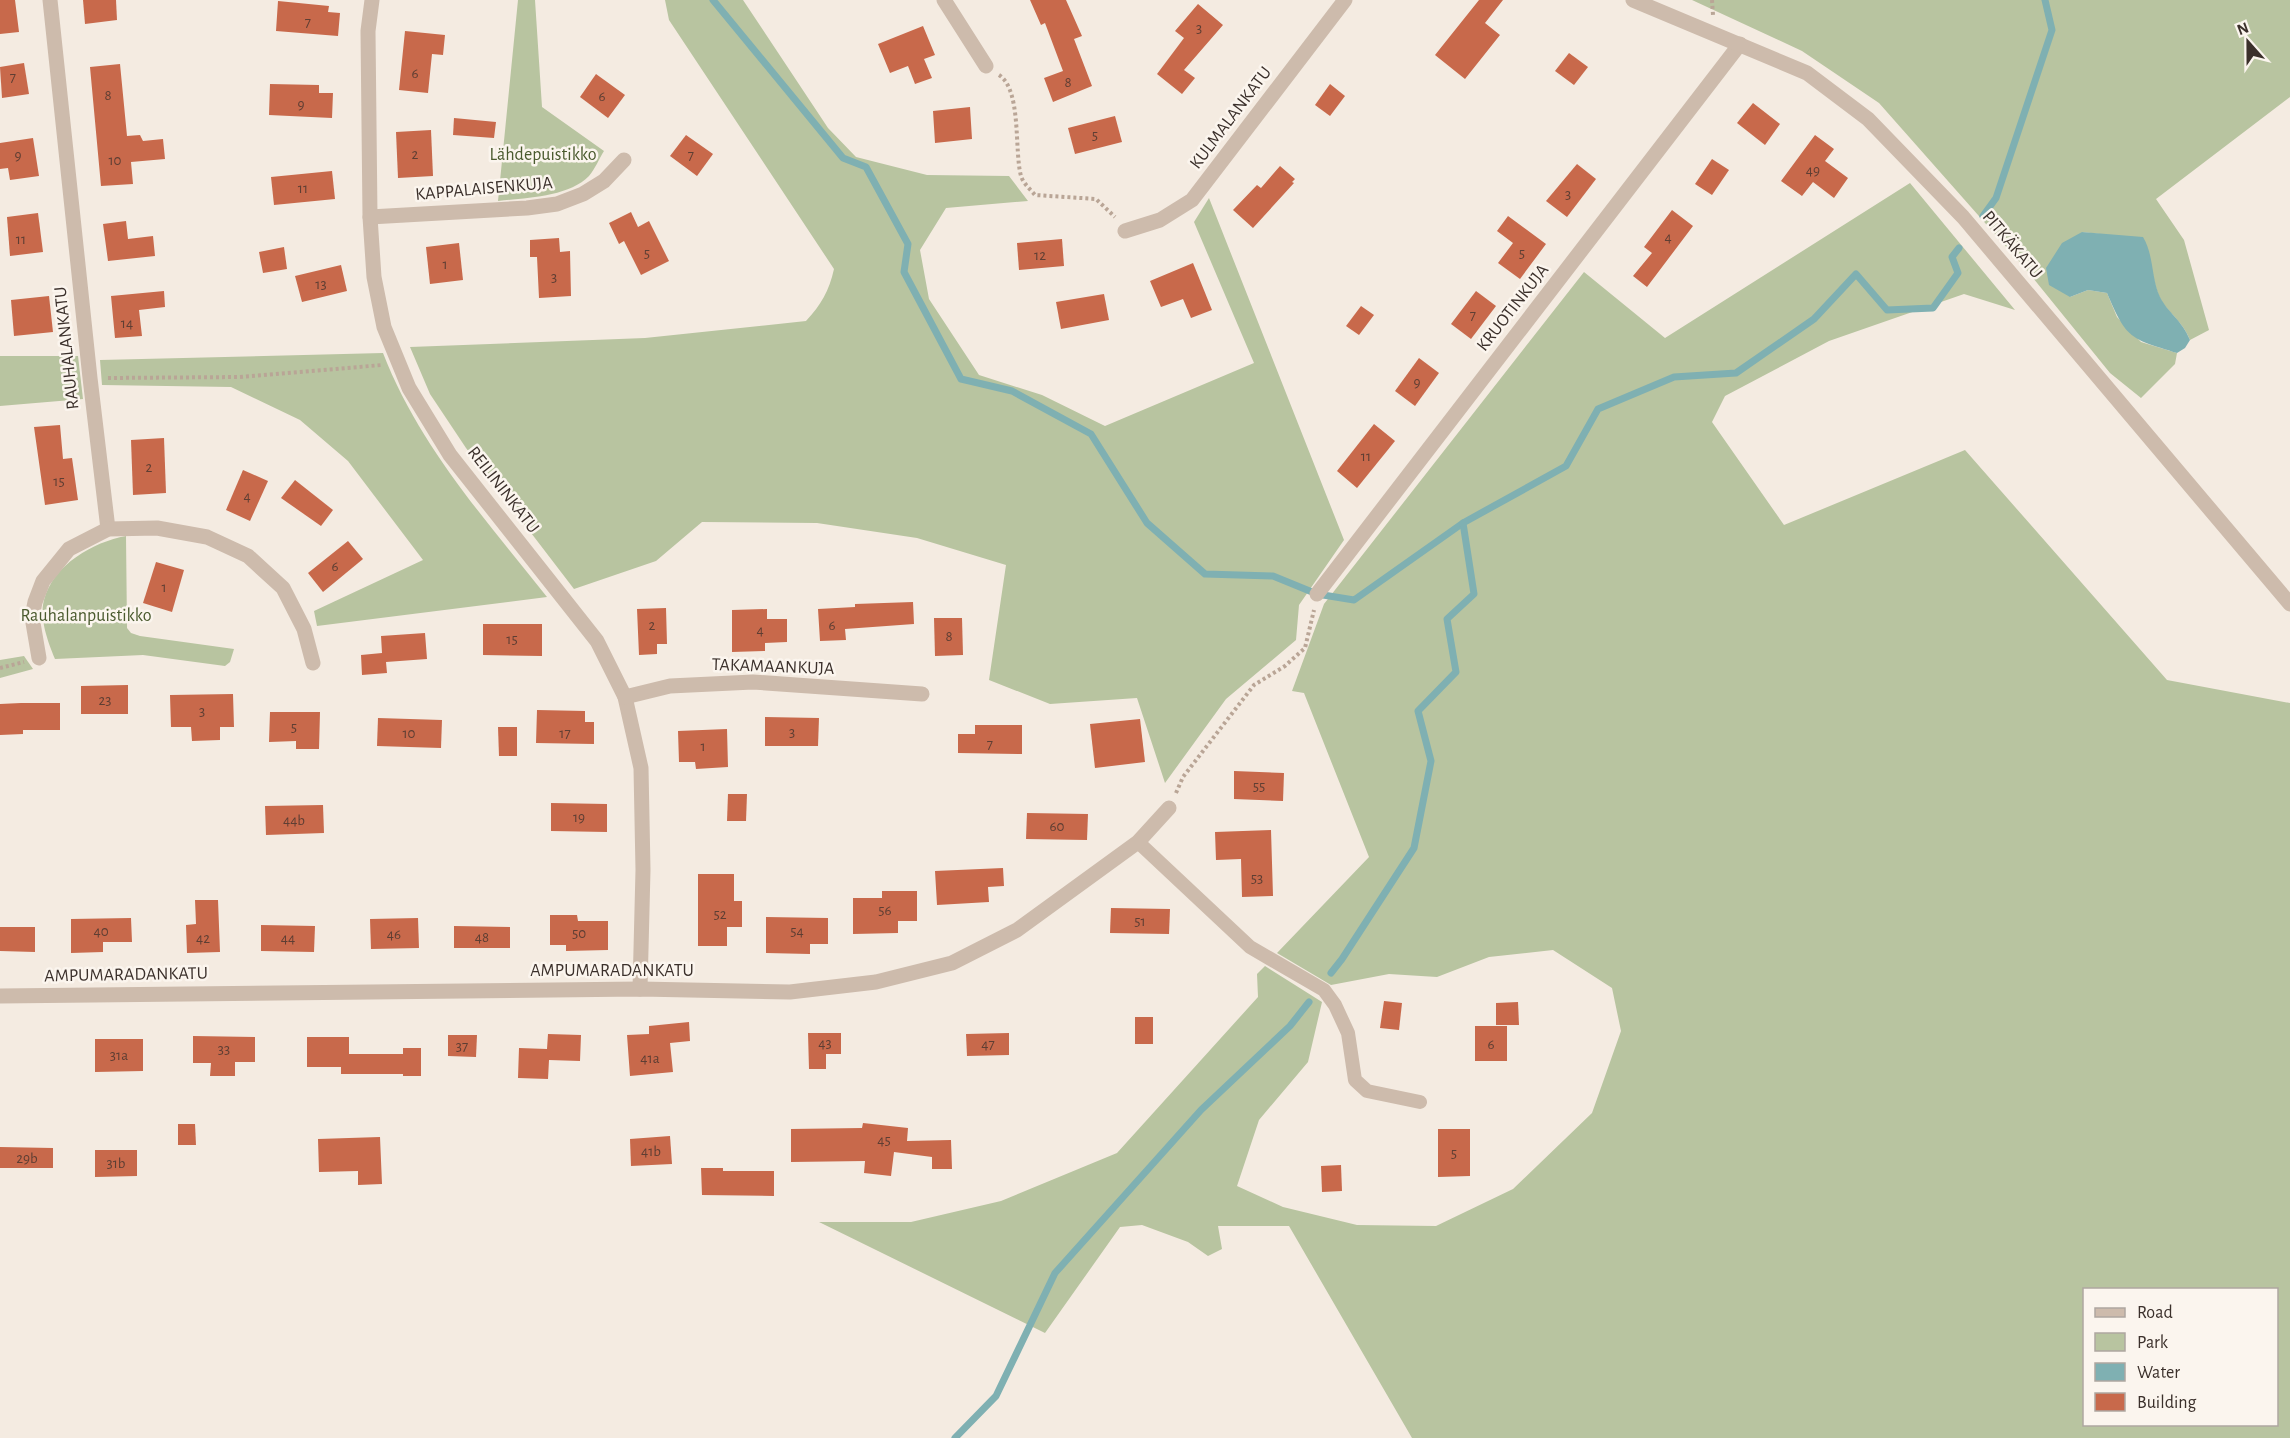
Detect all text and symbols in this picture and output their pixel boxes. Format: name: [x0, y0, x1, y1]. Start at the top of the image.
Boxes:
north arrow: [2218, 12, 2278, 72]
house number: 7: [305, 15, 311, 30]
text: N: [2235, 19, 2251, 38]
house number: 3: [1196, 21, 1202, 36]
street label: KULMALANKATU: [1187, 64, 1275, 172]
house number: 6: [411, 66, 419, 81]
house number: 7: [10, 70, 16, 85]
house number: 8: [1064, 75, 1072, 90]
house number: 8: [104, 88, 112, 103]
house number: 6: [598, 89, 606, 104]
house number: 9: [297, 97, 305, 112]
house number: 5: [1092, 128, 1098, 143]
park label: Lähdepuistikko: [489, 146, 597, 164]
house number: 2: [412, 147, 419, 162]
house number: 9: [14, 148, 22, 163]
house number: 7: [688, 148, 694, 163]
house number: 10: [108, 153, 122, 168]
house number: 49: [1806, 163, 1820, 178]
street label: KAPPALAISENKUJA: [415, 174, 554, 204]
house number: 11: [298, 181, 308, 196]
house number: 3: [1565, 187, 1571, 202]
street label: PITKÄKATU: [1979, 206, 2047, 282]
house number: 4: [1664, 230, 1672, 245]
house number: 11: [16, 232, 26, 247]
house number: 5: [644, 246, 650, 261]
house number: 5: [1519, 246, 1525, 261]
house number: 12: [1034, 248, 1046, 263]
house number: 1: [442, 257, 448, 272]
street label: KRUOTINKUJA: [1474, 261, 1553, 355]
house number: 3: [551, 270, 557, 285]
house number: 13: [315, 277, 327, 292]
street label: RAUHALANKATU: [52, 286, 82, 410]
house number: 7: [1470, 308, 1476, 323]
house number: 14: [121, 316, 133, 331]
house number: 9: [1413, 375, 1421, 390]
street label: REILININKATU: [464, 443, 542, 537]
house number: 11: [1361, 449, 1371, 464]
house number: 2: [146, 460, 153, 475]
house number: 15: [53, 474, 65, 489]
house number: 4: [243, 489, 251, 504]
house number: 6: [331, 559, 339, 574]
house number: 1: [161, 580, 167, 595]
park label: Rauhalanpuistikko: [20, 607, 152, 625]
house number: 2: [649, 618, 656, 633]
house number: 6: [828, 618, 836, 633]
house number: 4: [756, 623, 764, 638]
house number: 8: [945, 629, 953, 644]
house number: 15: [506, 632, 518, 647]
street label: TAKAMAANKUJA: [711, 656, 835, 678]
house number: 23: [98, 693, 112, 708]
house number: 3: [199, 704, 205, 719]
house number: 5: [291, 720, 297, 735]
house number: 3: [789, 725, 795, 740]
house number: 10: [402, 726, 416, 741]
house number: 17: [559, 726, 571, 741]
house number: 7: [987, 737, 993, 752]
house number: 1: [700, 739, 706, 754]
house number: 55: [1253, 779, 1265, 794]
house number: 19: [573, 810, 585, 825]
house number: 44b: [283, 813, 305, 828]
house number: 60: [1050, 819, 1065, 834]
house number: 53: [1251, 871, 1263, 886]
house number: 56: [878, 903, 892, 918]
house number: 52: [713, 907, 727, 922]
house number: 51: [1134, 914, 1146, 929]
house number: 40: [93, 924, 109, 939]
house number: 54: [790, 924, 804, 939]
house number: 50: [572, 926, 586, 941]
house number: 46: [387, 927, 401, 942]
house number: 48: [475, 930, 489, 945]
house number: 42: [196, 931, 210, 946]
house number: 44: [281, 931, 295, 946]
street label: AMPUMARADANKATU: [530, 962, 694, 980]
street label: AMPUMARADANKATU: [44, 965, 208, 985]
house number: 43: [818, 1036, 832, 1051]
house number: 47: [981, 1037, 995, 1052]
house number: 6: [1487, 1037, 1495, 1052]
house number: 37: [456, 1039, 468, 1054]
house number: 33: [218, 1042, 230, 1057]
house number: 31a: [110, 1048, 128, 1063]
house number: 41a: [640, 1051, 660, 1066]
house number: 45: [877, 1133, 891, 1148]
house number: 41b: [641, 1144, 661, 1159]
house number: 5: [1451, 1146, 1457, 1161]
house number: 29b: [16, 1151, 38, 1166]
house number: 31b: [106, 1156, 126, 1171]
legend: [2083, 1288, 2278, 1426]
text: Road: [2137, 1304, 2173, 1322]
text: Park: [2137, 1334, 2169, 1352]
text: Water: [2137, 1364, 2180, 1382]
text: Building: [2137, 1394, 2197, 1412]

